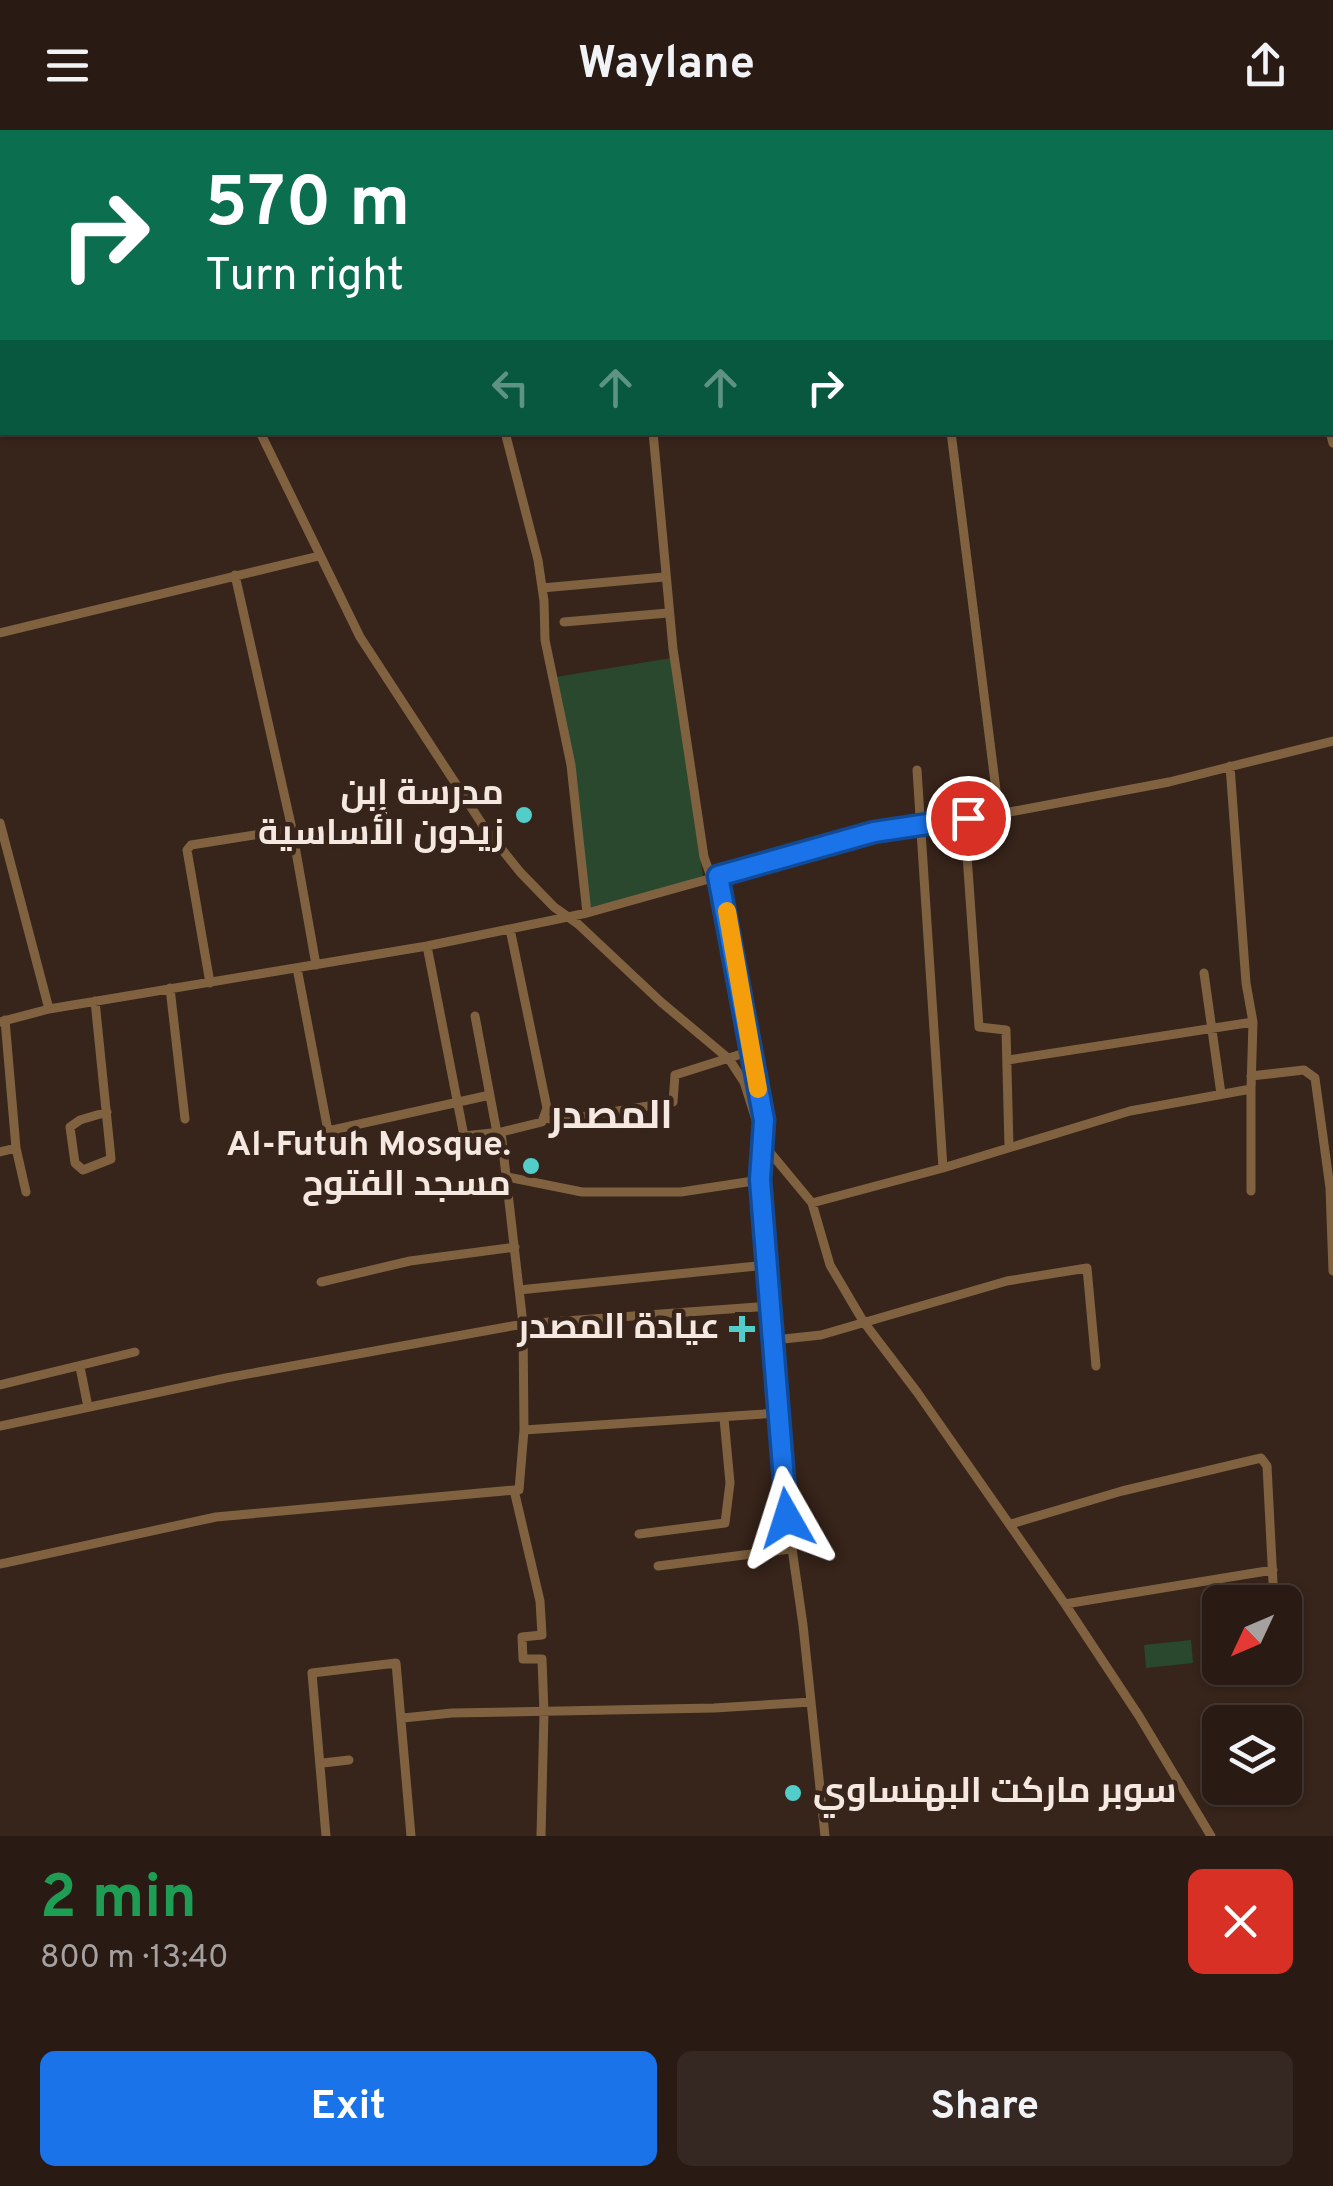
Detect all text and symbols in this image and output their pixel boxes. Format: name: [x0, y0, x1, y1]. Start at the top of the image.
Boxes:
text: Waylane: [578, 37, 755, 94]
icon: menu: [40, 38, 95, 93]
icon: share: [1238, 38, 1293, 93]
text: 570 m: [205, 162, 410, 251]
icon: right: [40, 170, 170, 300]
text: Turn right: [205, 249, 404, 306]
icon: left: [483, 360, 538, 415]
icon: ahead: [588, 360, 643, 415]
icon: ahead: [693, 360, 748, 415]
icon: right: [798, 360, 853, 415]
place label: مدرسة إبن زيدون الأساسية: [258, 773, 504, 857]
pin: [926, 776, 1011, 861]
icon: arrive: [941, 791, 996, 846]
marker: مدرسة إبن زيدون الأساسية: [513, 804, 535, 826]
district label: المصدر: [548, 1093, 673, 1143]
place label: Al-Futuh Mosque. مسجد الفتوح: [226, 1124, 511, 1208]
marker: Al-Futuh Mosque. مسجد الفتوح: [520, 1155, 542, 1177]
place label: عيادة المصدر: [516, 1307, 720, 1351]
marker: عيادة المصدر: [729, 1316, 755, 1342]
position arrow: [735, 1466, 839, 1570]
north arrow: [1202, 1585, 1302, 1685]
map controls: [1202, 1585, 1302, 1805]
button: layers: [1202, 1705, 1302, 1805]
place label: سوبر ماركت البهنساوي: [813, 1771, 1176, 1818]
marker: سوبر ماركت البهنساوي: [782, 1782, 804, 1804]
text: 2 min: [40, 1863, 197, 1939]
button: close: [1188, 1869, 1293, 1974]
text: 800 m · 13:40: [40, 1939, 229, 1979]
button: Exit: [40, 2051, 657, 2166]
button: Share: [677, 2051, 1293, 2166]

